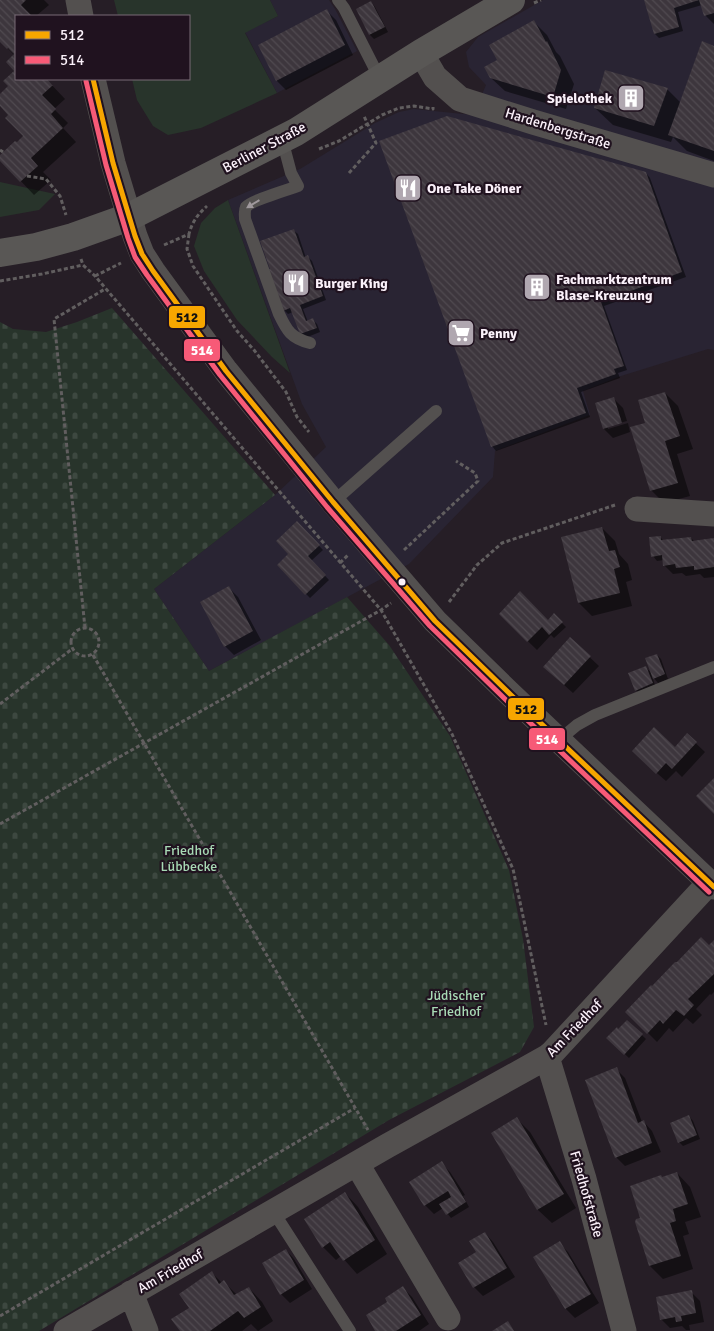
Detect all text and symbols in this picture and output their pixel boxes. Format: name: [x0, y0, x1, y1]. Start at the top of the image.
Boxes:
legend: [15, 15, 190, 80]
text: 512: [60, 26, 84, 44]
text: 514: [60, 51, 84, 69]
building icon: Spielothek: [616, 83, 646, 113]
place label: Spielothek: [547, 90, 613, 107]
street label: Hardenbergstraße: [503, 104, 613, 153]
street label: Berliner Straße: [220, 118, 309, 177]
restaurant icon: One Take Döner: [393, 173, 423, 203]
place label: One Take Döner: [427, 180, 522, 197]
one-way arrow: [246, 200, 260, 209]
restaurant icon: Burger King: [281, 268, 311, 298]
place label: Fachmarktzentrum Blase-Kreuzung: [556, 271, 672, 304]
building icon: Fachmarktzentrum Blase-Kreuzung: [522, 272, 552, 302]
place label: Burger King: [315, 275, 388, 292]
line badge: 512: [168, 305, 206, 329]
text: 512: [176, 309, 198, 326]
supermarket icon: Penny: [446, 318, 476, 348]
place label: Penny: [480, 325, 517, 342]
line badge: 514: [183, 338, 221, 362]
text: 514: [191, 342, 214, 359]
unlabelled marker: [397, 577, 407, 587]
line badge: 512: [507, 697, 545, 721]
text: 512: [515, 701, 537, 718]
line badge: 514: [528, 727, 566, 751]
text: 514: [536, 731, 559, 748]
park label: Friedhof Lübbecke: [161, 842, 217, 875]
park label: Jüdischer Friedhof: [427, 987, 486, 1020]
street label: Am Friedhof: [543, 995, 607, 1060]
street label: Friedhofstraße: [566, 1149, 607, 1239]
street label: Am Friedhof: [134, 1245, 207, 1297]

